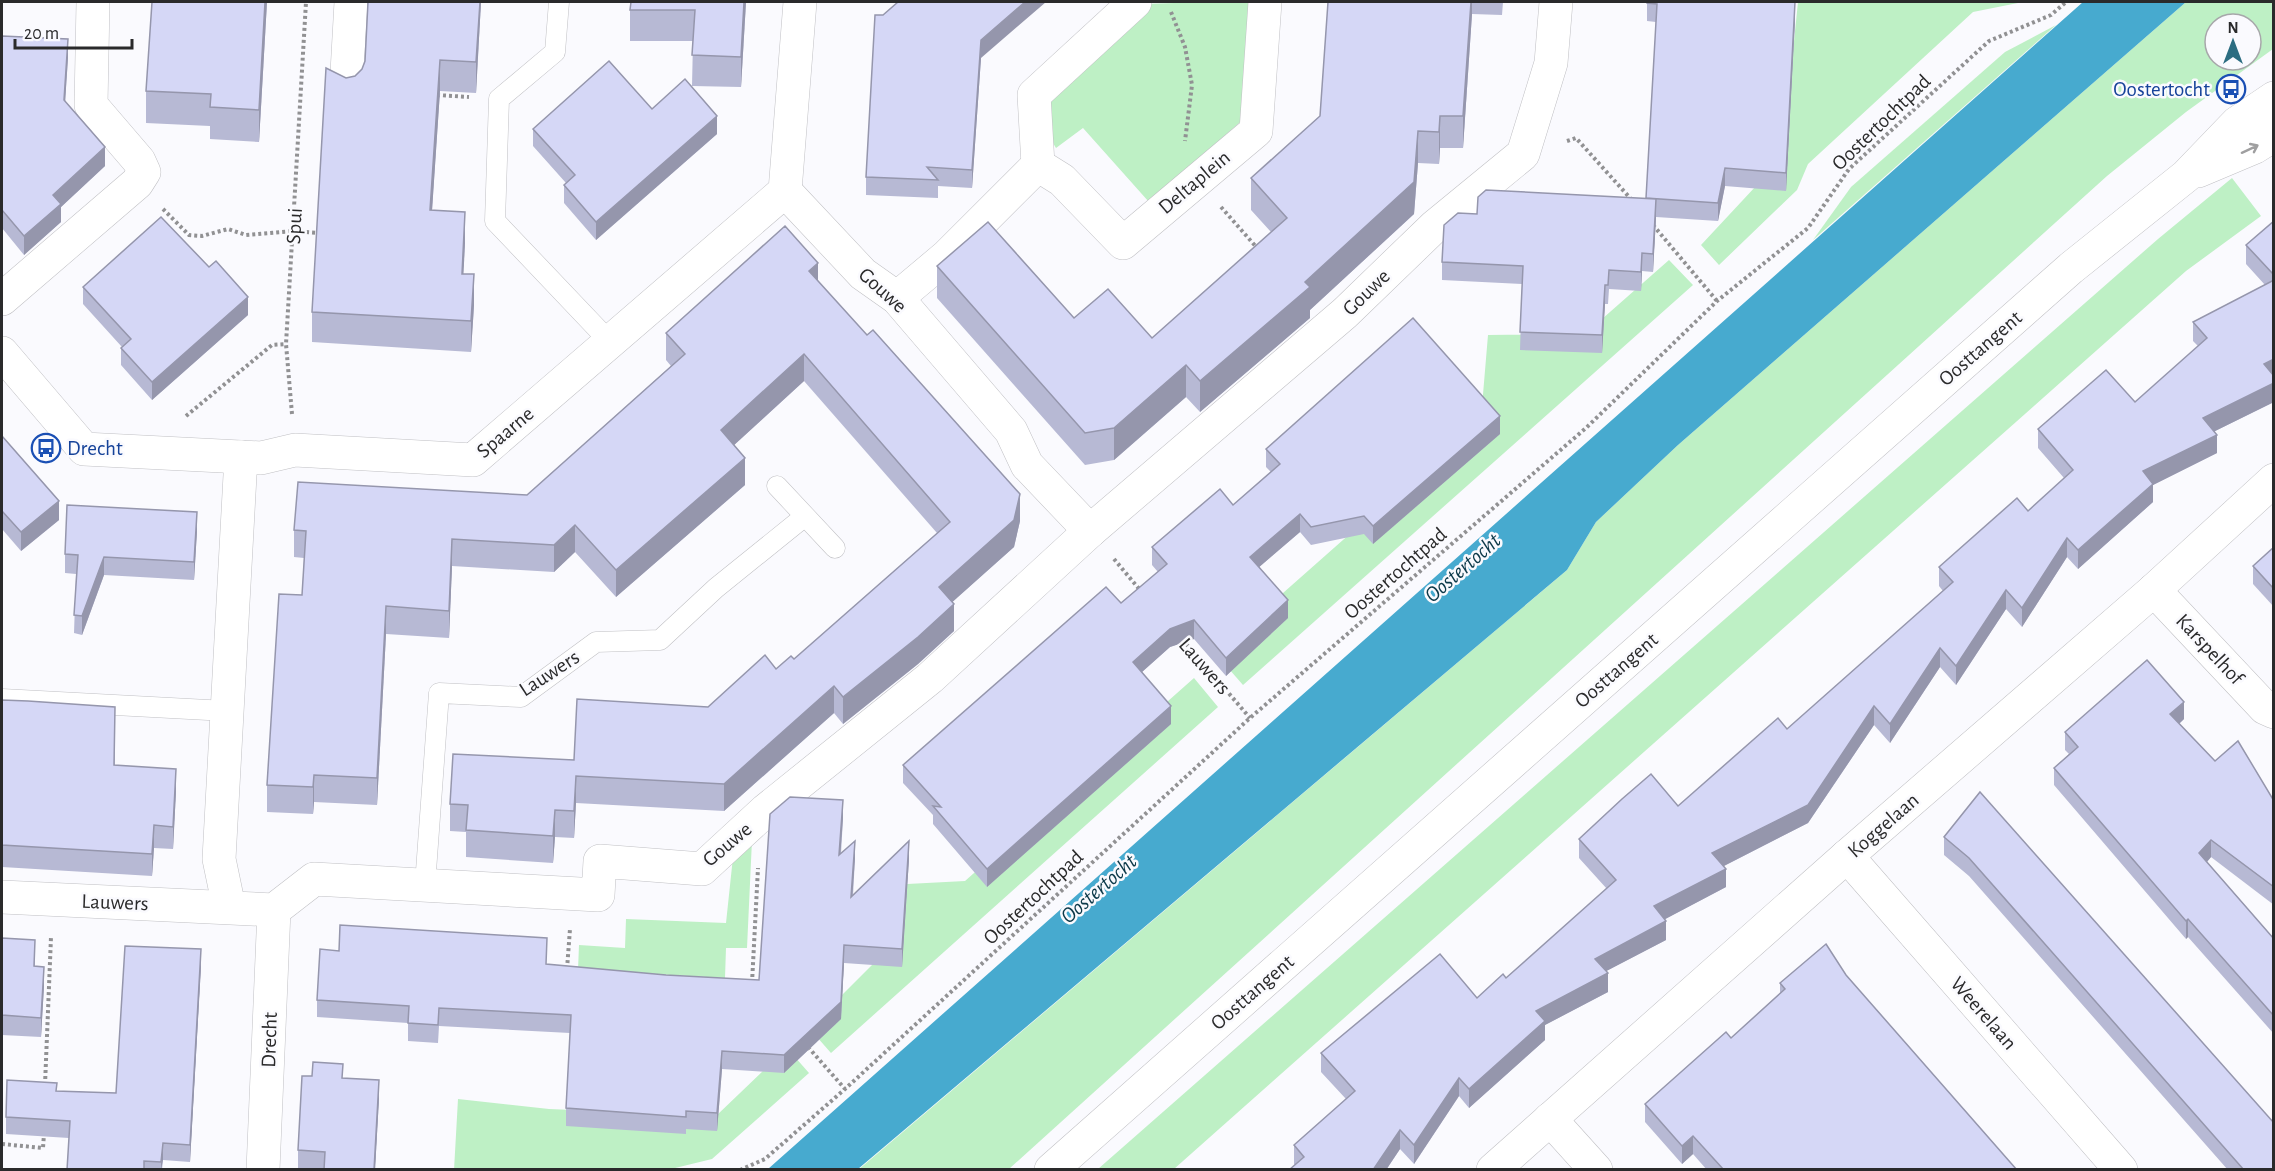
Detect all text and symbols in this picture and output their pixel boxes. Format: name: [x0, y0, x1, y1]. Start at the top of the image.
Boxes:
scale bar: [15, 12, 132, 50]
north arrow: [2203, 12, 2263, 72]
text: N: [2227, 20, 2239, 36]
text: 20 m: [24, 25, 59, 43]
street label: Oostertochtpad: [1828, 70, 1935, 174]
bus stop icon: Oostertocht: [2215, 73, 2247, 105]
place label: Oostertocht: [2113, 79, 2210, 100]
one-way arrow: [2240, 142, 2258, 154]
street label: Deltaplein: [1155, 147, 1234, 218]
street label: Spui: [283, 207, 306, 245]
street label: Gouwe: [855, 264, 911, 317]
street label: Gouwe: [1339, 265, 1394, 320]
street label: Oosttangent: [1935, 307, 2026, 390]
street label: Spaarne: [473, 403, 538, 462]
bus stop icon: Drecht: [30, 432, 62, 464]
place label: Drecht: [67, 438, 123, 459]
street label: Oostertochtpad: [1340, 523, 1451, 623]
water label: Oostertocht: [1420, 528, 1505, 607]
street label: Karspelhof: [2172, 610, 2248, 690]
street label: Oosttangent: [1571, 629, 1662, 712]
street label: Lauwers: [1175, 634, 1235, 698]
street label: Lauwers: [515, 646, 583, 700]
street label: Koggelaan: [1844, 789, 1923, 862]
street label: Gouwe: [699, 818, 756, 871]
street label: Oostertochtpad: [979, 846, 1087, 949]
water label: Oostertocht: [1056, 849, 1141, 928]
street label: Lauwers: [81, 891, 149, 914]
street label: Oosttangent: [1207, 951, 1298, 1034]
street label: Weerelaan: [1947, 973, 2021, 1054]
street label: Drecht: [258, 1012, 281, 1068]

